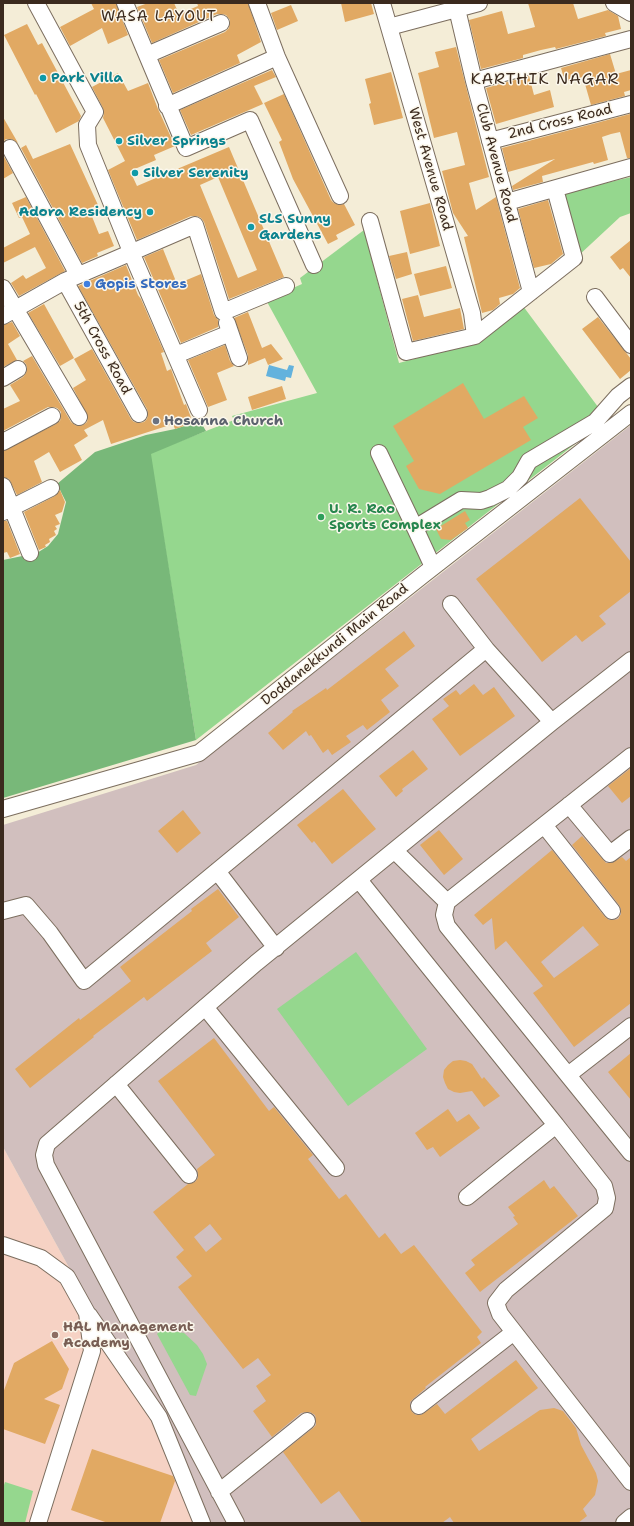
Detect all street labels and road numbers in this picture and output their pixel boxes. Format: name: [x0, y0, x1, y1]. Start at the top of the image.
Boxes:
street label: Club Avenue Road: [472, 101, 520, 225]
street label: 2nd Cross Road: [506, 101, 614, 143]
street label: West Avenue Road: [404, 105, 456, 233]
street label: 5th Cross Road: [70, 299, 134, 397]
street label: Doddanekkundi Main Road: [258, 581, 412, 709]

